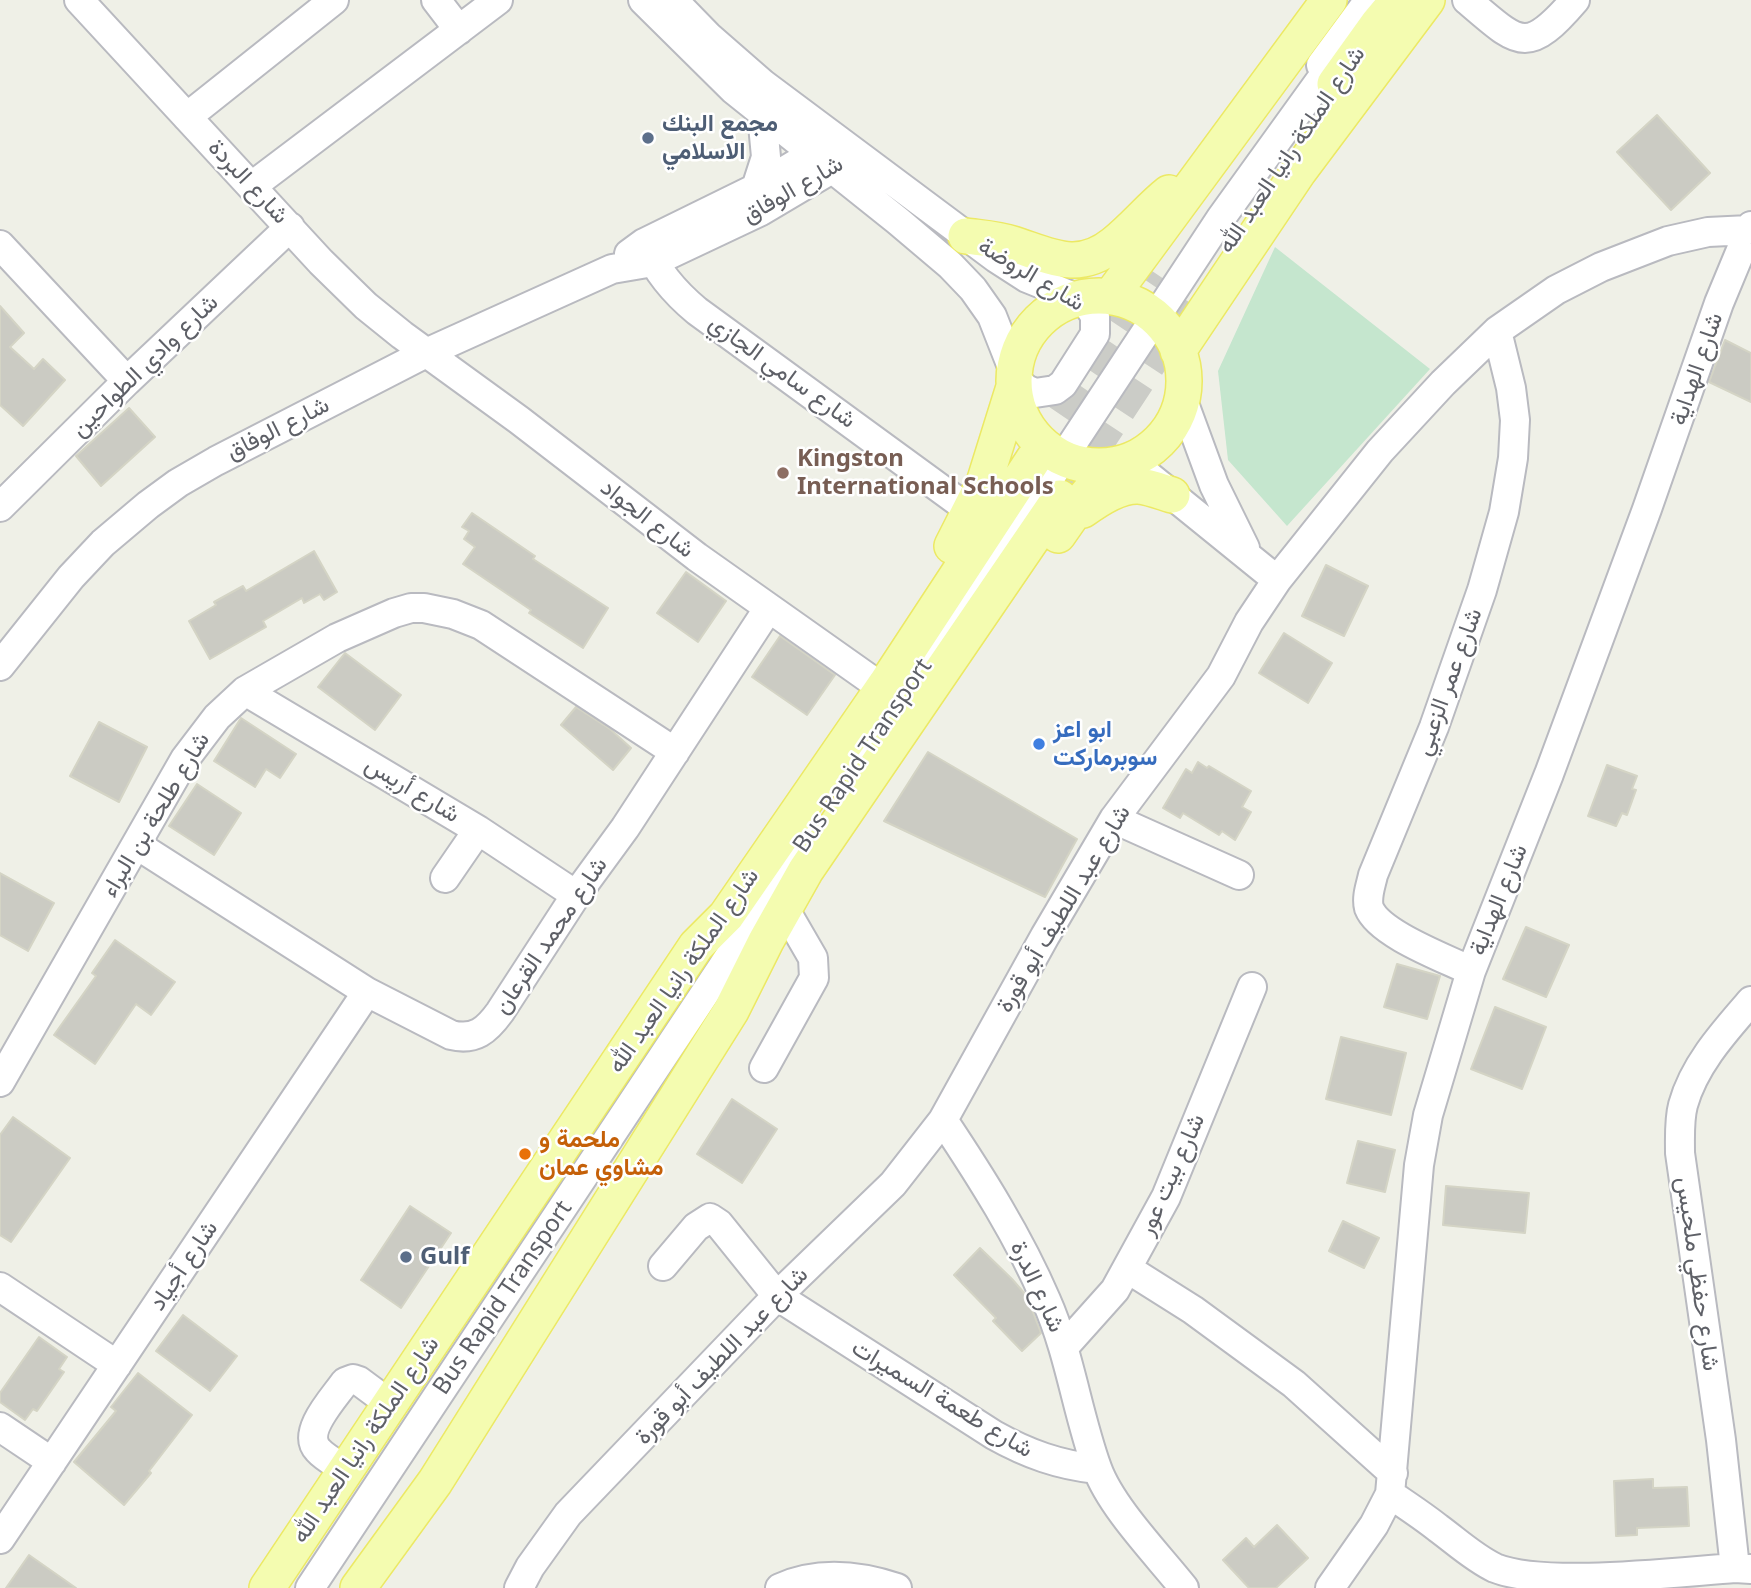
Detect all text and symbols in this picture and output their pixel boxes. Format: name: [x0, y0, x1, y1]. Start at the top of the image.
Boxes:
street label: شارع الملكة رانيا العبد الله: [1212, 41, 1372, 259]
place label: مجمع البنك الاسلامي: [662, 110, 778, 166]
marker: مجمع البنك الاسلامي: [640, 130, 656, 146]
street label: شارع البردة: [202, 134, 294, 230]
street label: شارع الوفاق: [738, 150, 848, 230]
street label: شارع الروضة: [973, 232, 1089, 318]
street label: شارع وادي الطواحين: [65, 289, 225, 443]
street label: شارع سامي الجازي: [703, 309, 861, 435]
street label: شارع الهداية: [1664, 309, 1730, 429]
street label: شارع الوفاق: [222, 391, 334, 467]
place label: Kingston International Schools: [797, 445, 1054, 501]
marker: Kingston International Schools: [775, 465, 791, 481]
street label: شارع الجواد: [594, 473, 700, 565]
street label: شارع عمر الزعبي: [1409, 604, 1489, 760]
street label: Bus Rapid Transport: [787, 654, 939, 858]
place label: ابو اعز سوبرماركت: [1053, 716, 1157, 772]
street label: شارع طلحة بن البراء: [95, 727, 217, 903]
marker: ابو اعز سوبرماركت: [1031, 736, 1047, 752]
street label: شارع أريس: [359, 751, 465, 829]
street label: شارع عبد اللطيف أبو قورة: [991, 800, 1137, 1018]
street label: شارع الهداية: [1464, 840, 1534, 960]
street label: شارع محمد القرعان: [488, 852, 614, 1020]
street label: شارع الملكة رانيا العبد الله: [602, 863, 766, 1079]
street label: شارع بيت عور: [1132, 1110, 1212, 1240]
place label: ملحمة و مشاوي عمان: [539, 1126, 663, 1182]
marker: ملحمة و مشاوي عمان: [517, 1146, 533, 1162]
street label: شارع حفظي ملحيس: [1669, 1175, 1725, 1373]
street label: Bus Rapid Transport: [427, 1196, 579, 1400]
street label: شارع أجياد: [143, 1215, 225, 1317]
street label: شارع الدرة: [1003, 1237, 1071, 1337]
place label: Gulf: [420, 1243, 469, 1271]
marker: Gulf: [398, 1249, 414, 1265]
street label: شارع عبد اللطيف أبو قورة: [629, 1261, 815, 1451]
street label: شارع الملكة رانيا العبد الله: [286, 1331, 446, 1549]
street label: شارع طعمة السميرات: [846, 1333, 1038, 1465]

